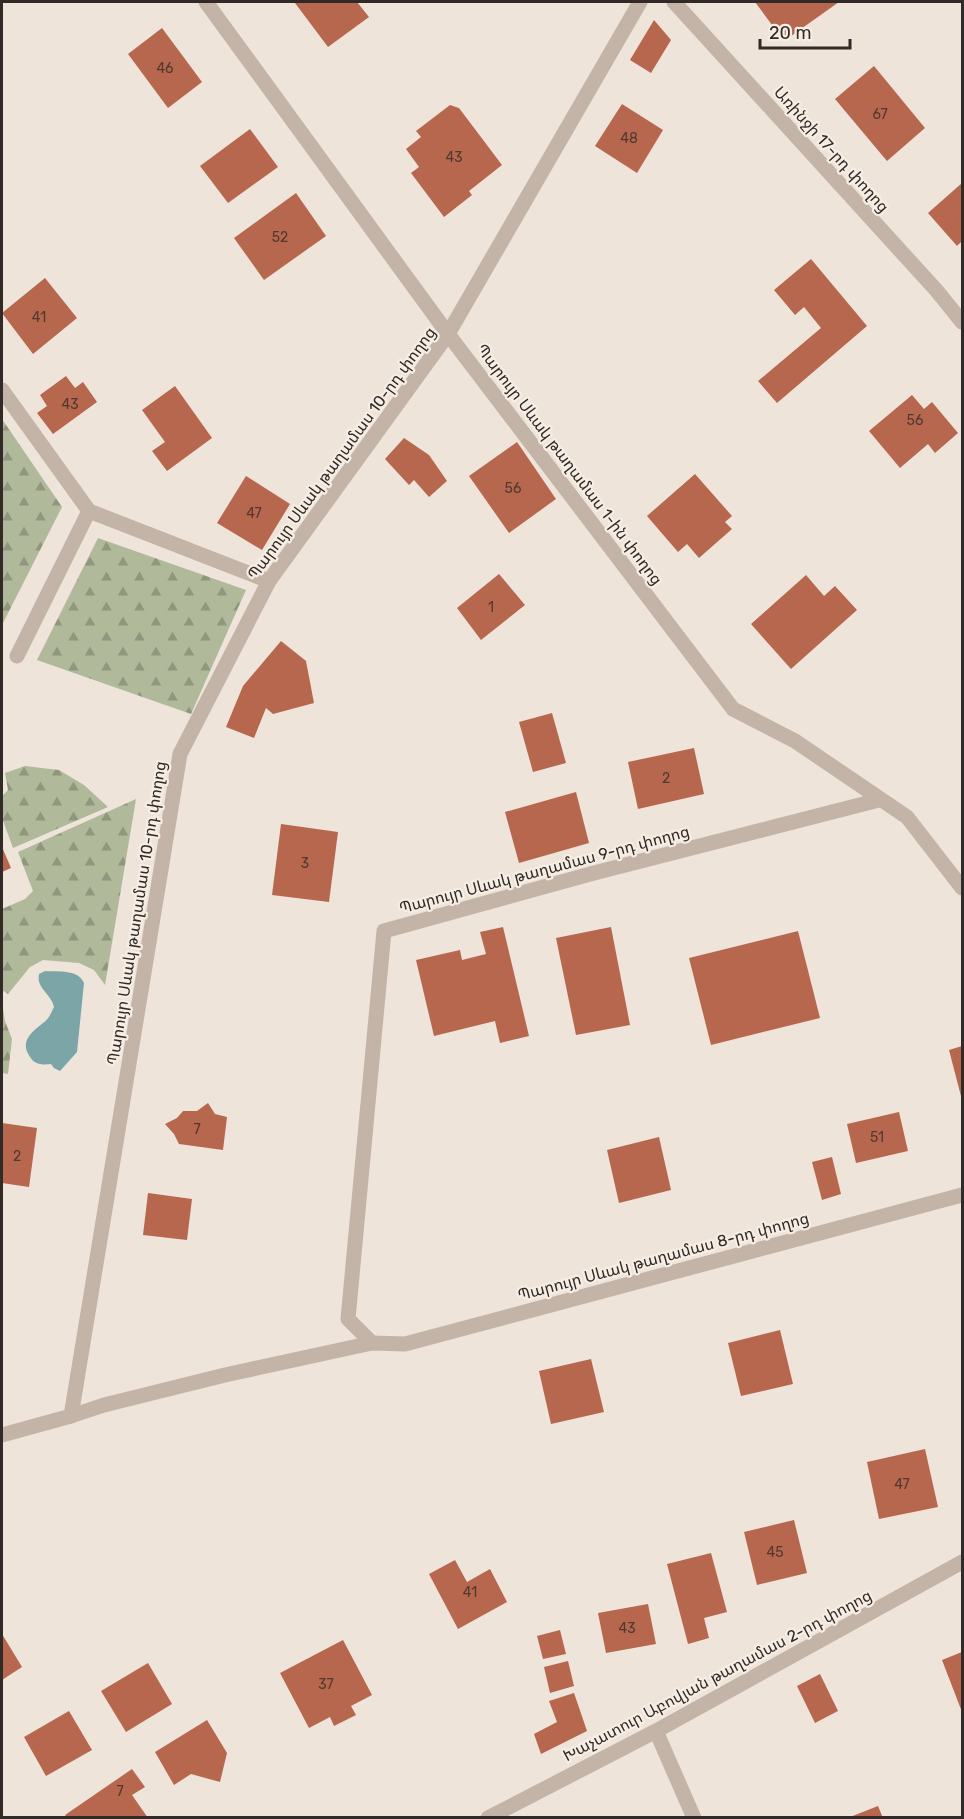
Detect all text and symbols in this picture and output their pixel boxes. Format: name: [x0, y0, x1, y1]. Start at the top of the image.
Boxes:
scale bar: [760, 12, 850, 50]
text: 20 m: [769, 22, 811, 44]
house number: 46: [156, 60, 174, 77]
street label: Առինջի 17-րդ փողոց: [770, 82, 893, 216]
house number: 67: [872, 106, 888, 123]
house number: 48: [620, 130, 638, 147]
house number: 43: [445, 149, 463, 166]
house number: 52: [272, 229, 288, 246]
house number: 41: [32, 309, 46, 326]
street label: Պարույր Սևակ թաղամաս 10-րդ փողոց: [243, 323, 440, 583]
street label: Պարույր Սևակ թաղամաս 1-ին փողոց: [473, 340, 667, 589]
house number: 43: [61, 396, 79, 413]
house number: 56: [907, 412, 923, 429]
house number: 56: [505, 480, 521, 497]
house number: 47: [246, 505, 262, 522]
house number: 1: [488, 599, 494, 616]
street label: Պարույր Սևակ թաղամաս 10-րդ փողոց: [103, 760, 170, 1067]
house number: 2: [662, 770, 670, 787]
street label: Պարույր Սևակ թաղամաս 9-րդ փողոց: [397, 821, 692, 917]
house number: 3: [301, 855, 309, 872]
house number: 7: [193, 1121, 201, 1138]
house number: 51: [870, 1129, 884, 1146]
house number: 2: [13, 1148, 21, 1165]
street label: Պարույր Սևակ թաղամաս 8-րդ փողոց: [515, 1208, 811, 1305]
house number: 47: [894, 1476, 910, 1493]
house number: 45: [766, 1544, 784, 1561]
house number: 41: [463, 1584, 477, 1601]
street label: Խաչատուր Աբովյան թաղամաս 2-րդ փողոց: [560, 1586, 875, 1765]
house number: 43: [618, 1620, 636, 1637]
house number: 37: [318, 1676, 334, 1693]
house number: 7: [116, 1783, 124, 1800]

